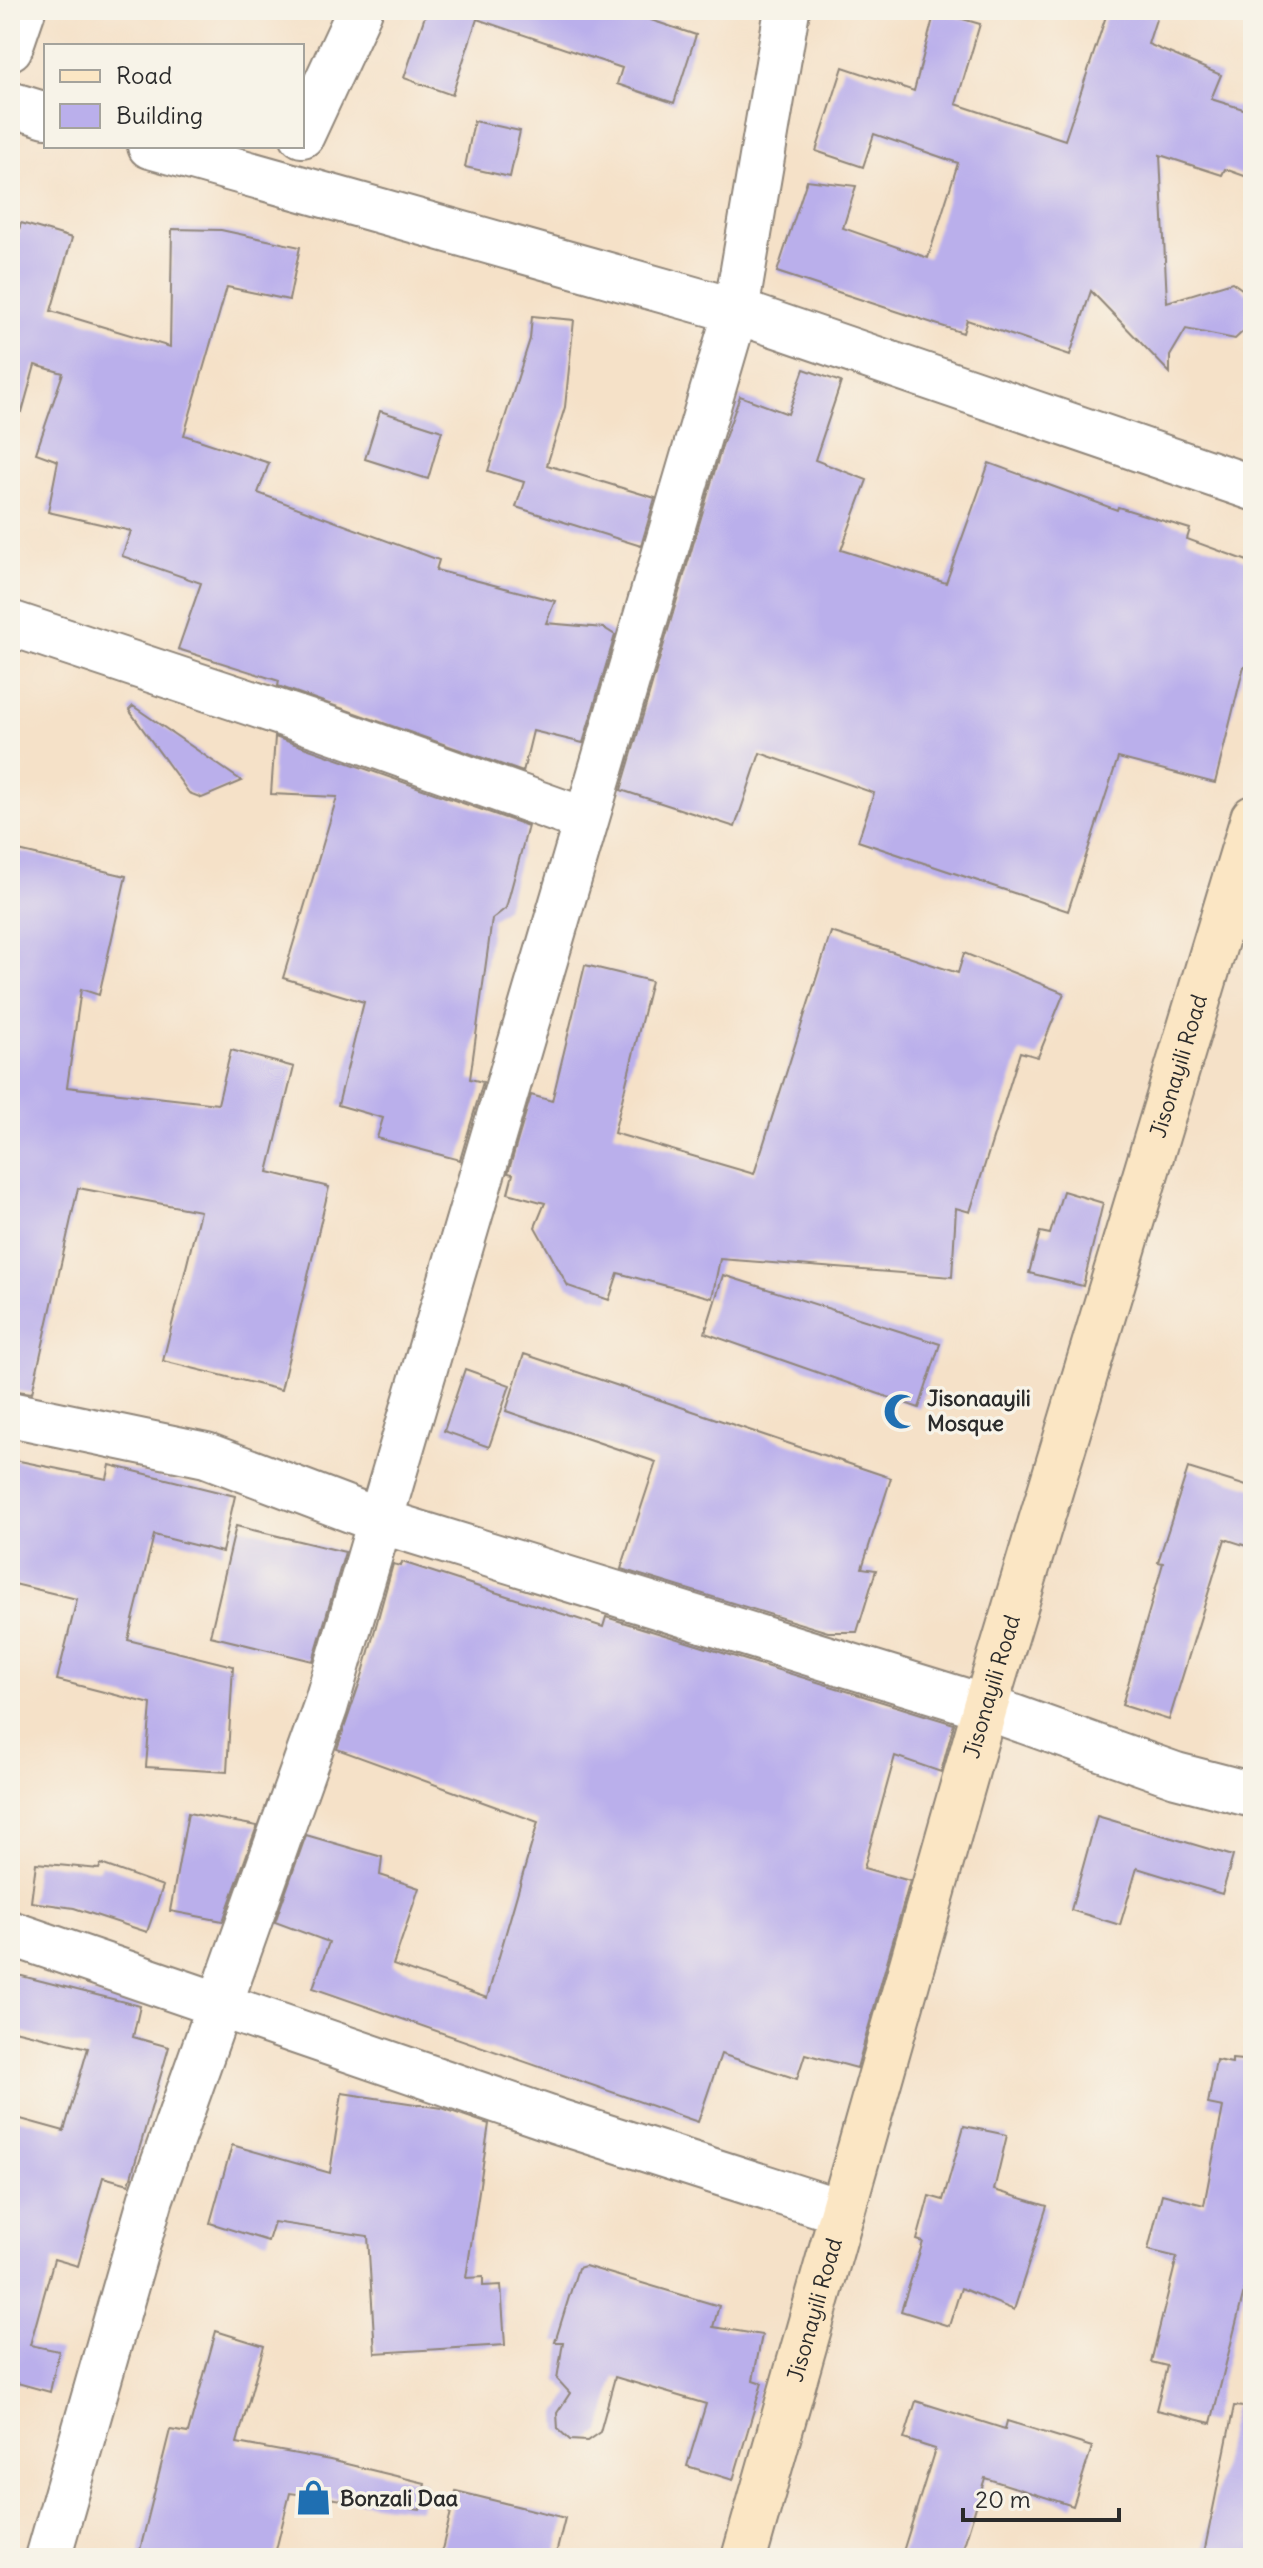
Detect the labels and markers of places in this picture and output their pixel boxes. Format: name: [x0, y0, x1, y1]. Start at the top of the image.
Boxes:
place label: Jisonaayili Mosque: [927, 1384, 1031, 1437]
mosque icon: Jisonaayili Mosque: [882, 1392, 920, 1430]
shop icon: Bonzali Daa: [295, 2479, 333, 2517]
place label: Bonzali Daa: [340, 2484, 459, 2512]

